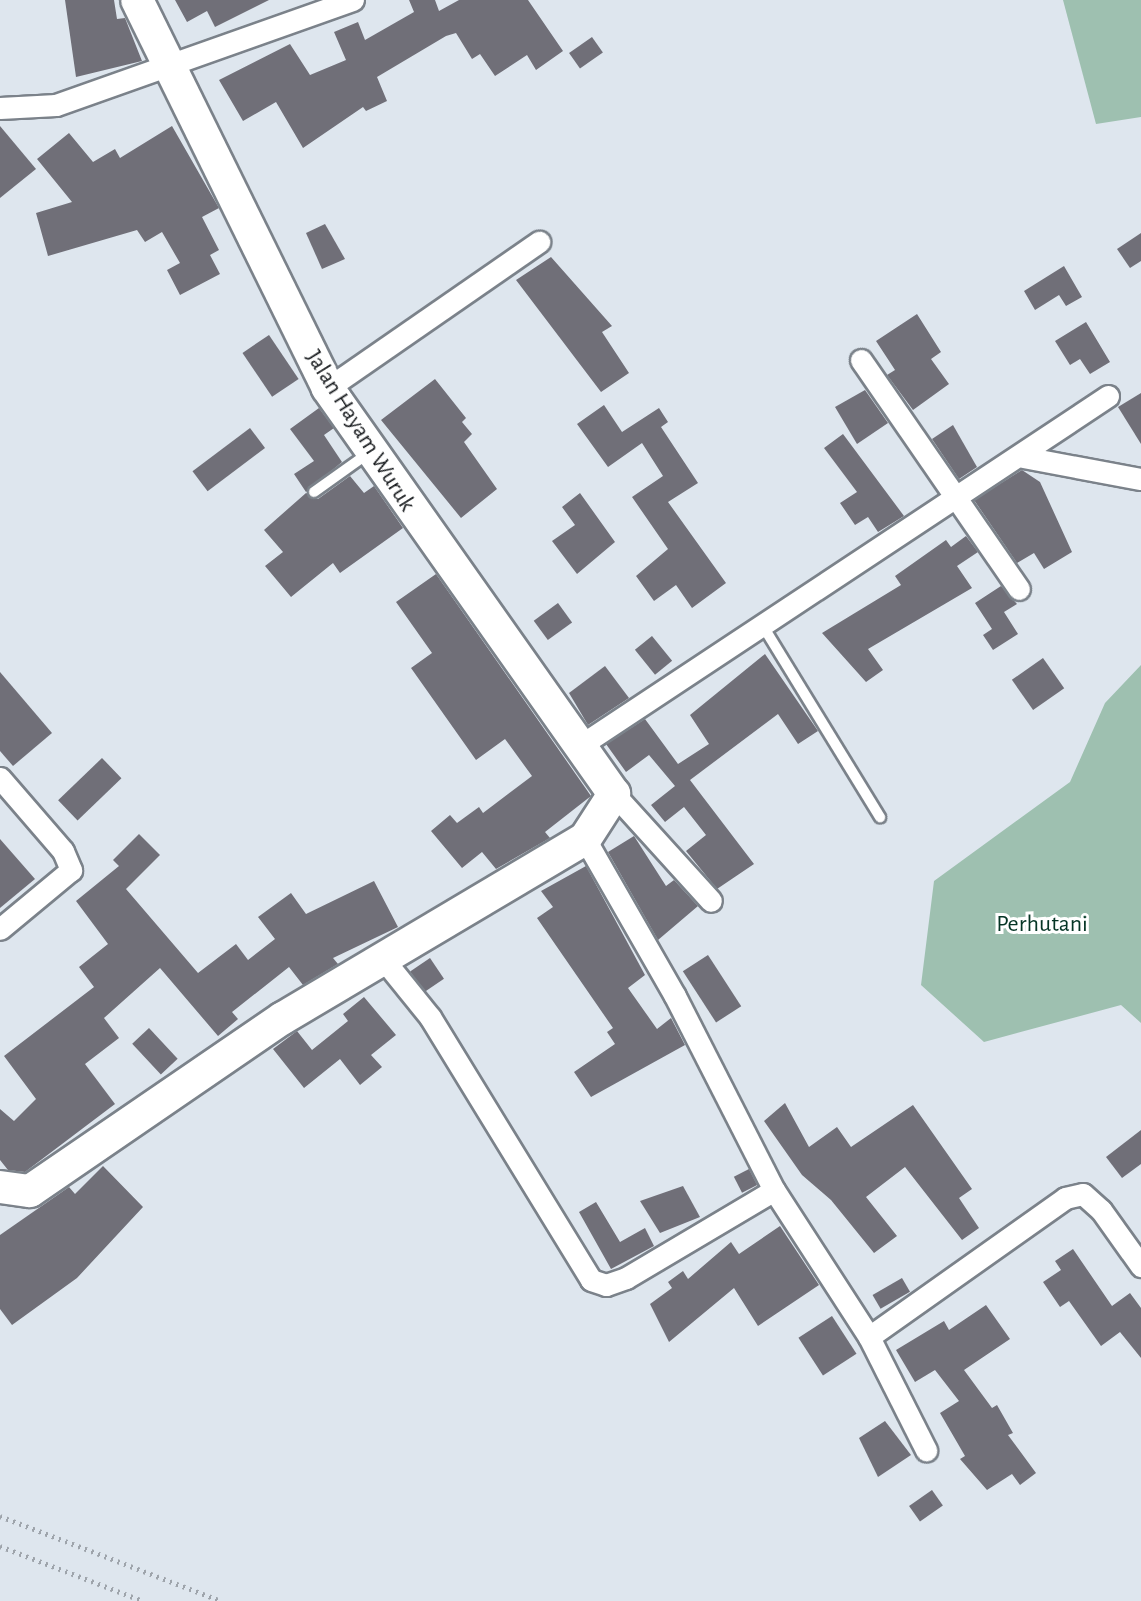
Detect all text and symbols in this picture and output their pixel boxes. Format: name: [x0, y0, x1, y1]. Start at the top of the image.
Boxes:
street label: Jalan Hayam Wuruk: [299, 345, 421, 517]
park label: Perhutani: [996, 911, 1088, 939]

